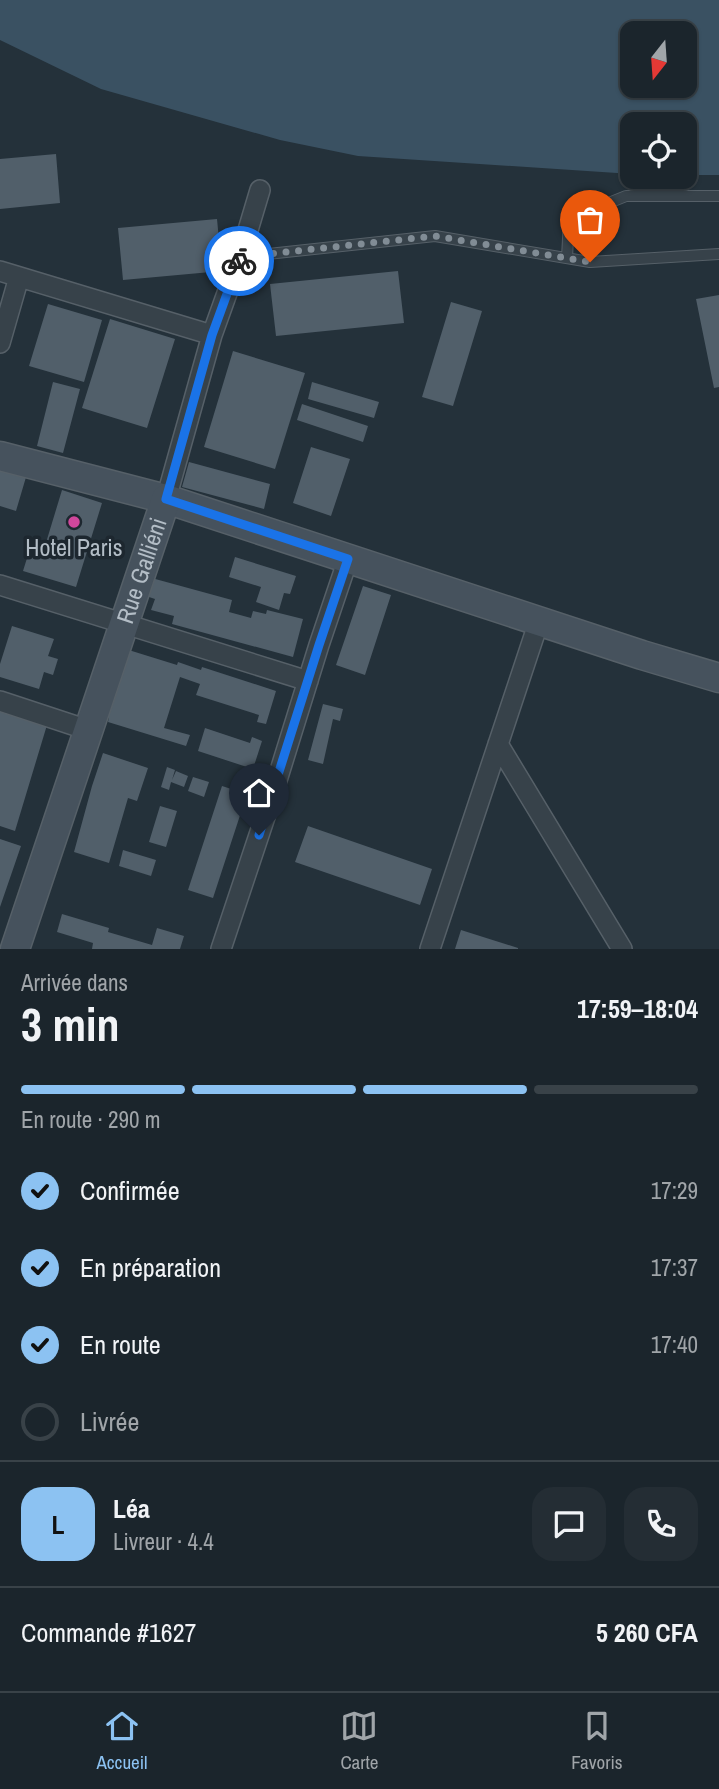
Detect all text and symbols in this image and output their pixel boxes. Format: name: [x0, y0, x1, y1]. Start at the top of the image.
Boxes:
north arrow: [620, 21, 696, 98]
map controls: [620, 21, 697, 189]
button: locate: [620, 112, 697, 189]
pin: [560, 190, 620, 262]
icon: bag: [571, 201, 609, 239]
courier: [204, 226, 274, 296]
icon: bike: [220, 242, 258, 280]
street label: Rue Galliéni: [108, 513, 174, 627]
marker: Hotel Paris: [66, 514, 82, 530]
place label: Hotel Paris: [25, 531, 123, 563]
pin: [229, 763, 289, 835]
icon: home: [240, 774, 278, 812]
text: Arrivée dans: [21, 967, 128, 998]
text: 17:59–18:04: [577, 991, 698, 1026]
text: 3 min: [21, 993, 120, 1055]
text: En route · 290 m: [21, 1104, 160, 1135]
icon: check: [21, 1172, 59, 1210]
text: Confirmée: [80, 1173, 180, 1208]
text: 17:29: [651, 1175, 698, 1206]
icon: check: [21, 1249, 59, 1287]
text: En préparation: [80, 1250, 221, 1285]
text: 17:37: [651, 1252, 698, 1283]
icon: check: [21, 1326, 59, 1364]
text: En route: [80, 1327, 161, 1362]
text: 17:40: [651, 1329, 698, 1360]
text: Livrée: [80, 1404, 139, 1439]
button: chat: [532, 1487, 606, 1561]
button: phone: [624, 1487, 698, 1561]
text: Léa: [113, 1491, 150, 1526]
text: L: [51, 1507, 65, 1542]
text: Livreur · 4.4: [113, 1526, 214, 1557]
text: Commande #1627: [21, 1615, 196, 1650]
text: 5 260 CFA: [596, 1615, 698, 1650]
tab: Accueil: [96, 1707, 148, 1775]
tab: Carte: [340, 1707, 378, 1775]
tab: Favoris: [571, 1707, 623, 1775]

